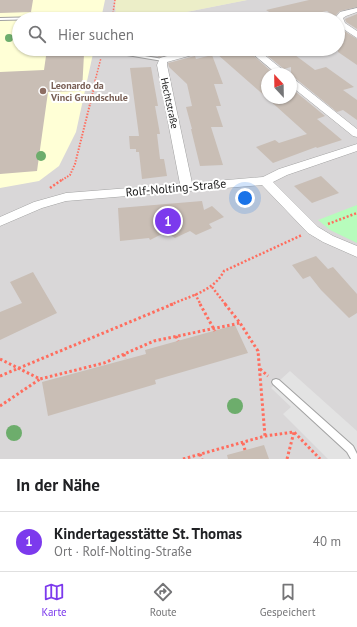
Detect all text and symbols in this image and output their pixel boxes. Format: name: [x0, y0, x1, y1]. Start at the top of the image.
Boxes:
search box: [12, 12, 345, 56]
icon: search: [26, 23, 48, 45]
text: Hier suchen: [58, 25, 134, 44]
north arrow: [261, 68, 297, 104]
street label: Hechtstraße: [158, 76, 181, 130]
place label: Leonardo da Vinci Grundschule: [50, 79, 128, 104]
marker: Leonardo da Vinci Grundschule: [38, 86, 48, 96]
street label: Rolf-Nolting-Straße: [125, 176, 227, 199]
your location: [235, 188, 255, 208]
pin: 1: [155, 206, 181, 236]
text: In der Nähe: [16, 474, 100, 496]
text: Kindertagesstätte St. Thomas: [54, 524, 242, 543]
text: 1: [25, 533, 33, 550]
text: 40 m: [313, 533, 341, 550]
text: Ort · Rolf-Nolting-Straße: [54, 543, 192, 560]
tab: Karte: [42, 581, 67, 619]
tab: Route: [150, 581, 177, 619]
tab: Gespeichert: [260, 581, 315, 619]

